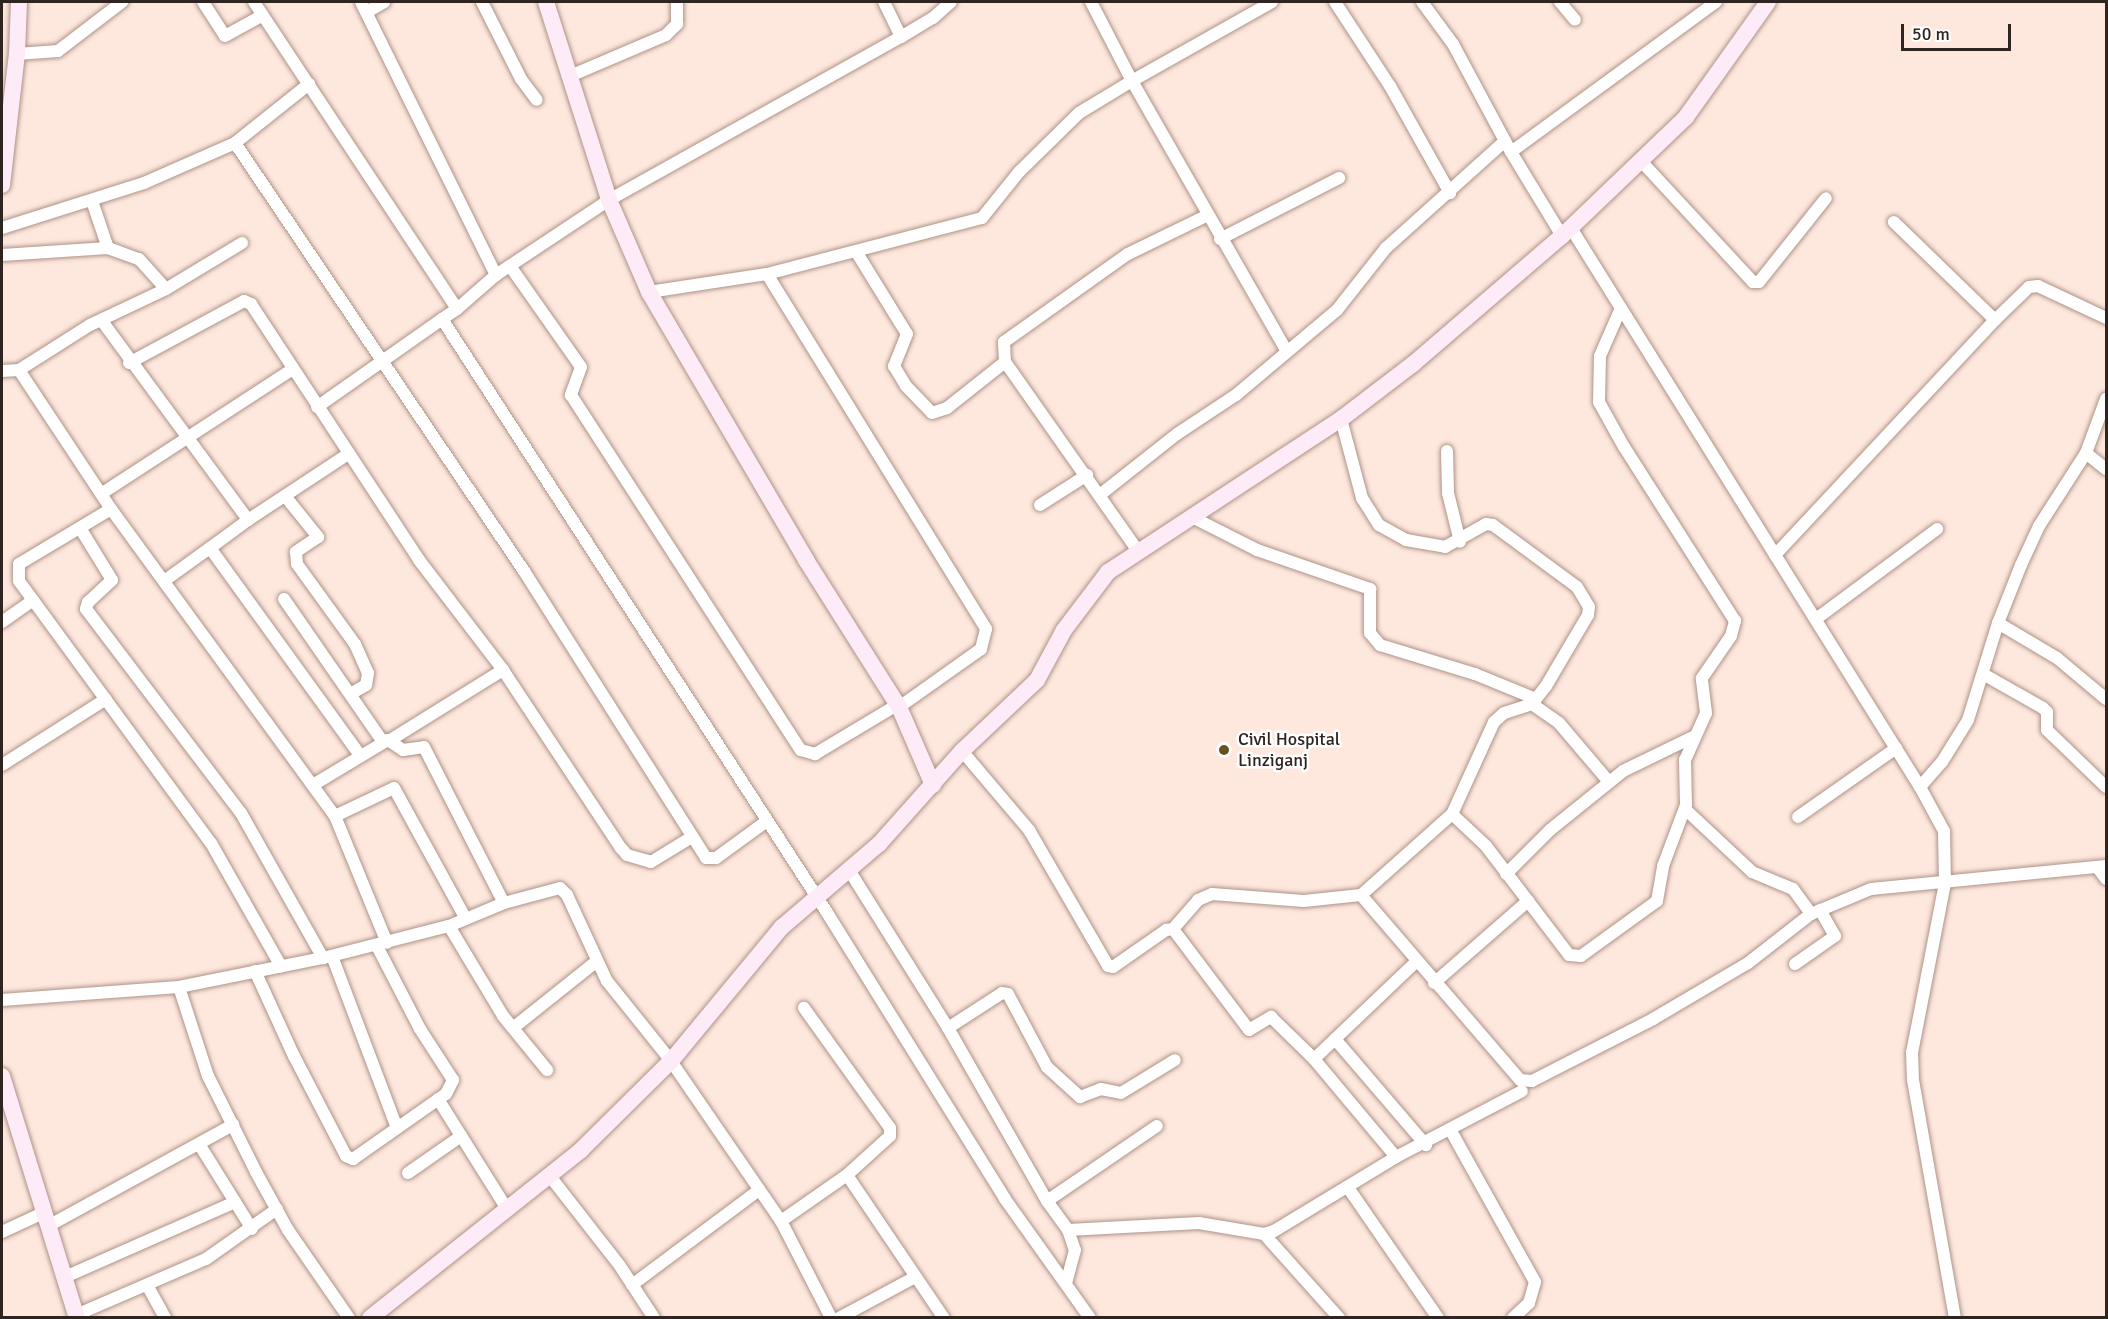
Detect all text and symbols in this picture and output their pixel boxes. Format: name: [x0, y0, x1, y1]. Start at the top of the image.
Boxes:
scale bar: [1904, 12, 2014, 50]
text: 50 m: [1912, 23, 1950, 45]
place label: Civil Hospital Linziganj: [1238, 729, 1340, 771]
marker: Civil Hospital Linziganj: [1215, 741, 1233, 759]

